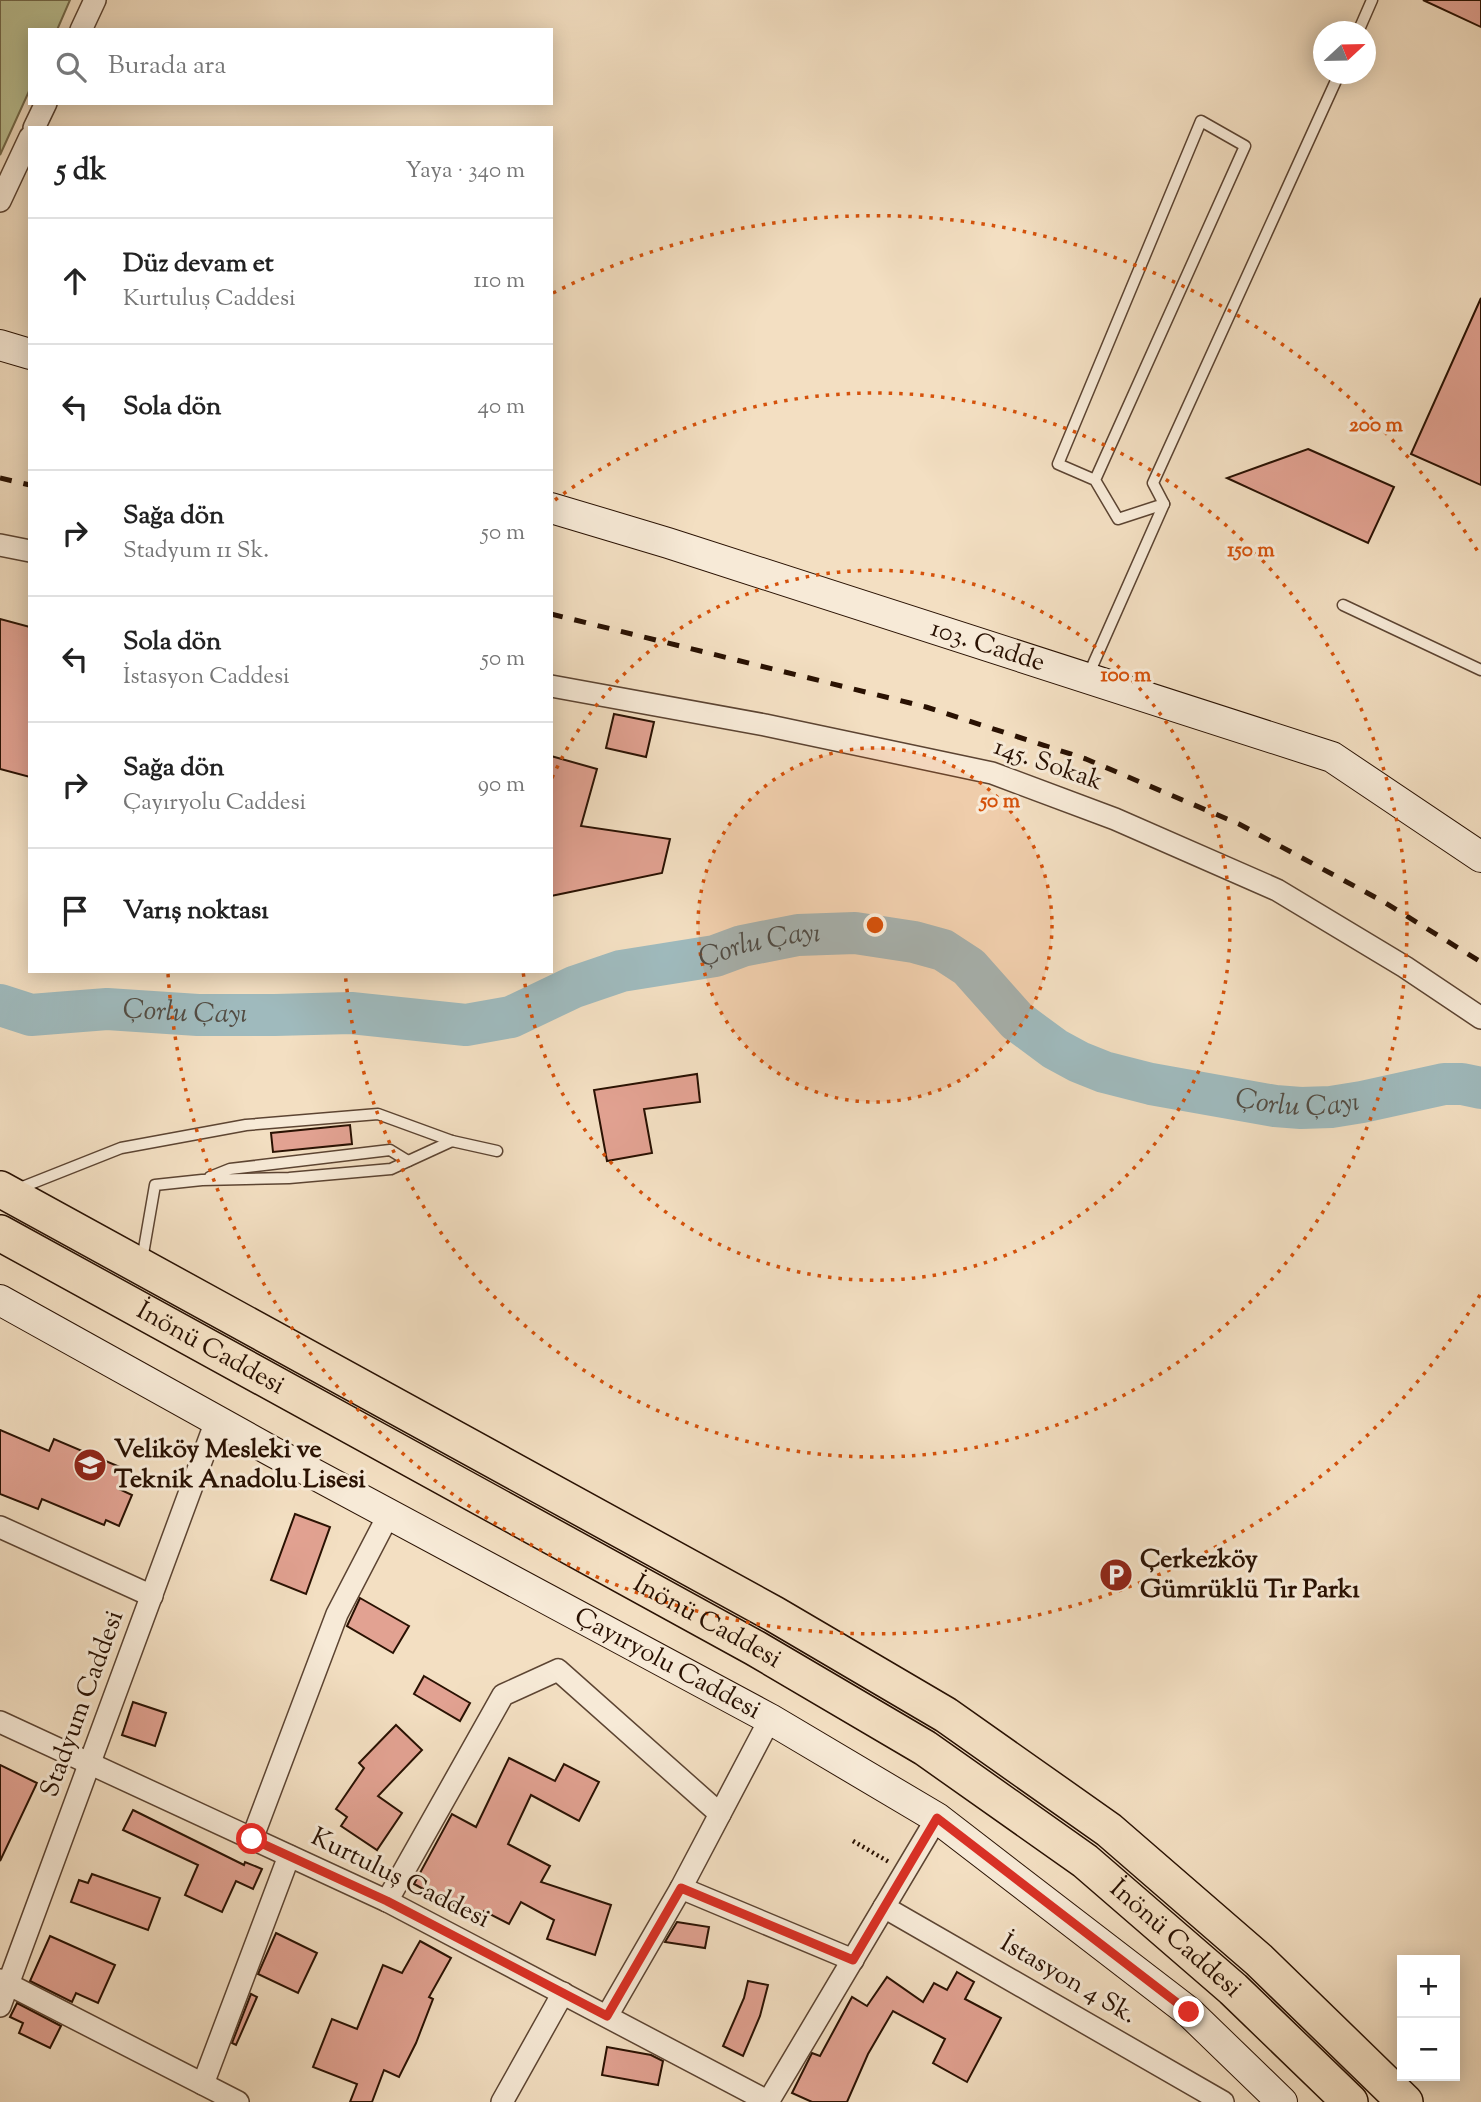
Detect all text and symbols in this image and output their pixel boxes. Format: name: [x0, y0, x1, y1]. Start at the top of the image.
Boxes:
north arrow: [1313, 21, 1376, 84]
search box: [28, 28, 553, 105]
icon: search: [52, 48, 90, 86]
text: Burada ara: [108, 48, 226, 85]
text: 5 dk: [56, 150, 106, 193]
text: Yaya · 340 m: [405, 155, 525, 188]
text: Düz devam et: [123, 246, 274, 283]
icon: ahead: [56, 262, 94, 300]
text: 110 m: [474, 265, 525, 298]
text: Kurtuluş Caddesi: [123, 283, 296, 316]
icon: left: [56, 388, 94, 426]
text: Sola dön: [123, 389, 221, 426]
text: 40 m: [478, 391, 525, 424]
text: 200 m: [1349, 411, 1404, 441]
text: Sağa dön: [123, 498, 224, 535]
icon: right: [56, 514, 94, 552]
text: 50 m: [481, 517, 525, 550]
text: Stadyum 11 Sk.: [123, 535, 269, 568]
text: 150 m: [1227, 536, 1275, 566]
street label: 103. Cadde: [926, 610, 1050, 682]
text: Sola dön: [123, 624, 221, 661]
icon: left: [56, 640, 94, 678]
text: 50 m: [481, 643, 525, 676]
text: İstasyon Caddesi: [123, 661, 290, 694]
text: 100 m: [1101, 661, 1152, 691]
street label: 145. Sokak: [989, 729, 1107, 801]
text: Sağa dön: [123, 750, 224, 787]
icon: right: [56, 766, 94, 804]
text: 90 m: [478, 769, 525, 802]
text: Çayıryolu Caddesi: [123, 787, 306, 820]
text: 50 m: [978, 787, 1021, 817]
icon: arrive: [56, 892, 94, 930]
text: Varış noktası: [123, 893, 269, 930]
centre of rings: [863, 913, 887, 937]
water label: Çorlu Çayı: [696, 914, 821, 978]
water label: Çorlu Çayı: [121, 990, 247, 1035]
water label: Çorlu Çayı: [1232, 1079, 1362, 1128]
street label: İnönü Caddesi: [129, 1293, 291, 1404]
place label: Veliköy Mesleki ve Teknik Anadolu Lisesi: [114, 1432, 366, 1499]
school or university icon: Veliköy Mesleki ve Teknik Anadolu Lisesi: [71, 1446, 109, 1484]
place label: Çerkezköy Gümrüklü Tır Parkı: [1140, 1542, 1360, 1609]
parking icon: Çerkezköy Gümrüklü Tır Parkı: [1097, 1556, 1135, 1594]
street label: İnönü Caddesi: [626, 1566, 788, 1678]
street label: Çayıryolu Caddesi: [567, 1598, 767, 1729]
street label: Stadyum Caddesi: [32, 1605, 134, 1803]
street label: Kurtuluş Caddesi: [304, 1820, 496, 1938]
route start: [236, 1823, 267, 1854]
street label: İnönü Caddesi: [1101, 1871, 1250, 2006]
street label: İstasyon 4 Sk.: [993, 1926, 1143, 2034]
map controls: [1397, 1955, 1460, 2081]
button: +: [1397, 1955, 1460, 2018]
route end: [1173, 1996, 1204, 2027]
button: −: [1397, 2018, 1460, 2081]

